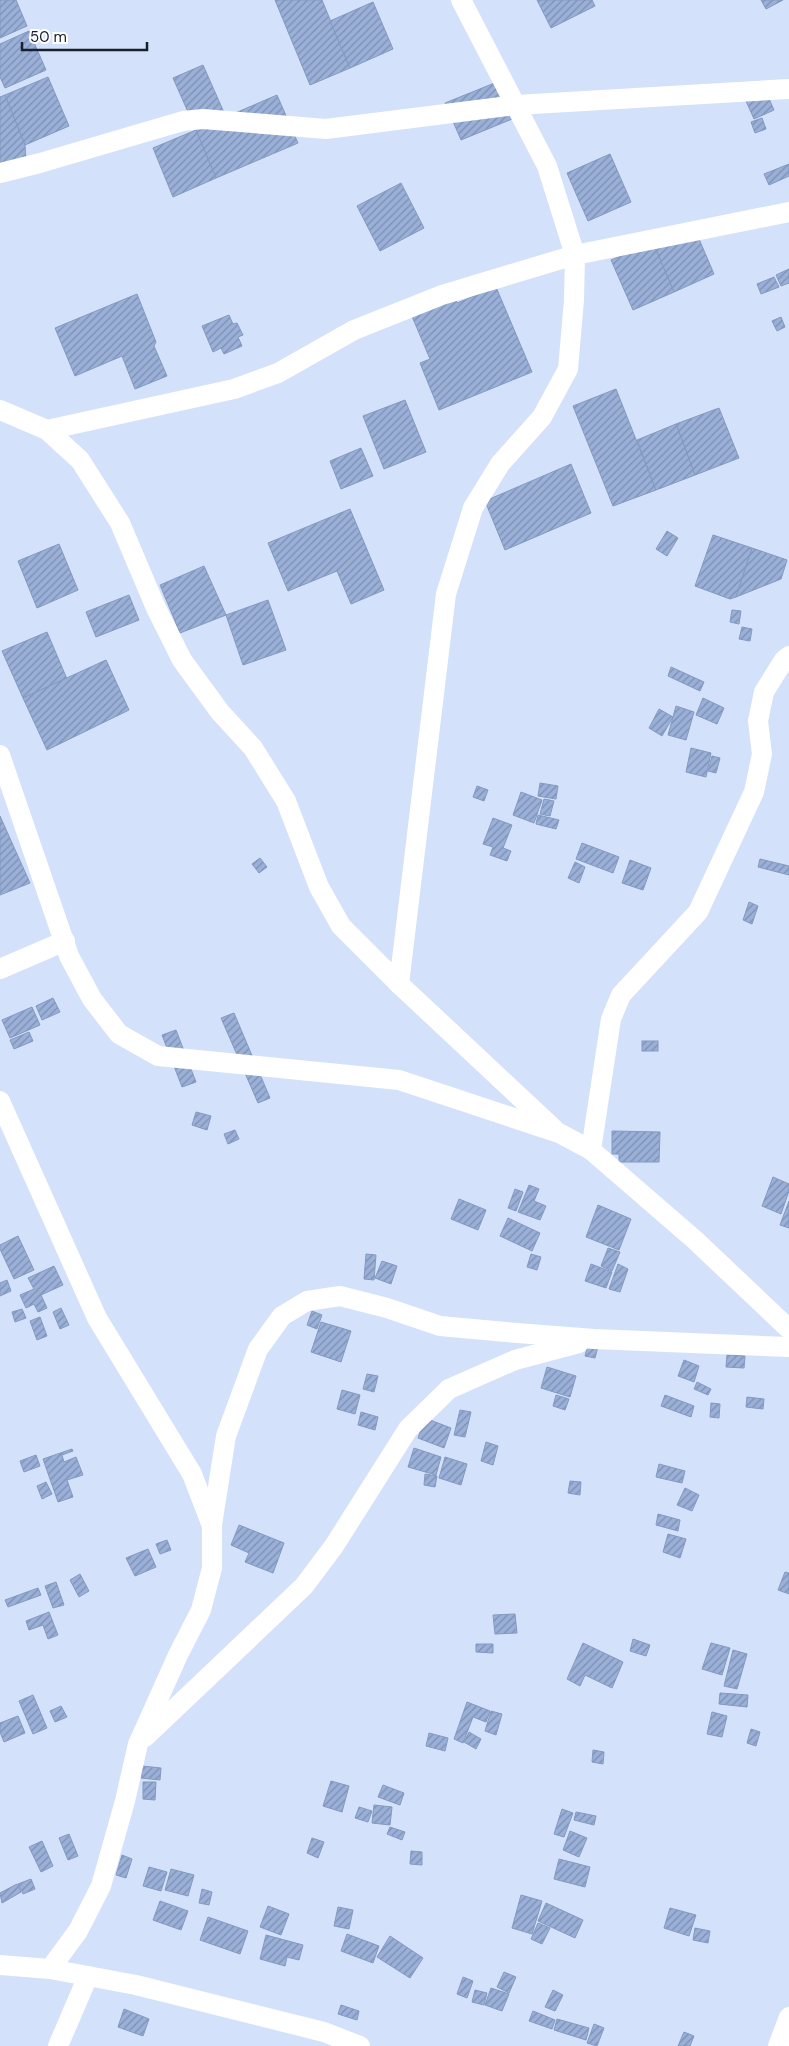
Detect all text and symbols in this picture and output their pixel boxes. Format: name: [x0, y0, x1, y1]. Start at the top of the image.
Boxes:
scale bar: [22, 20, 148, 52]
text: 50 m: [30, 27, 67, 47]

